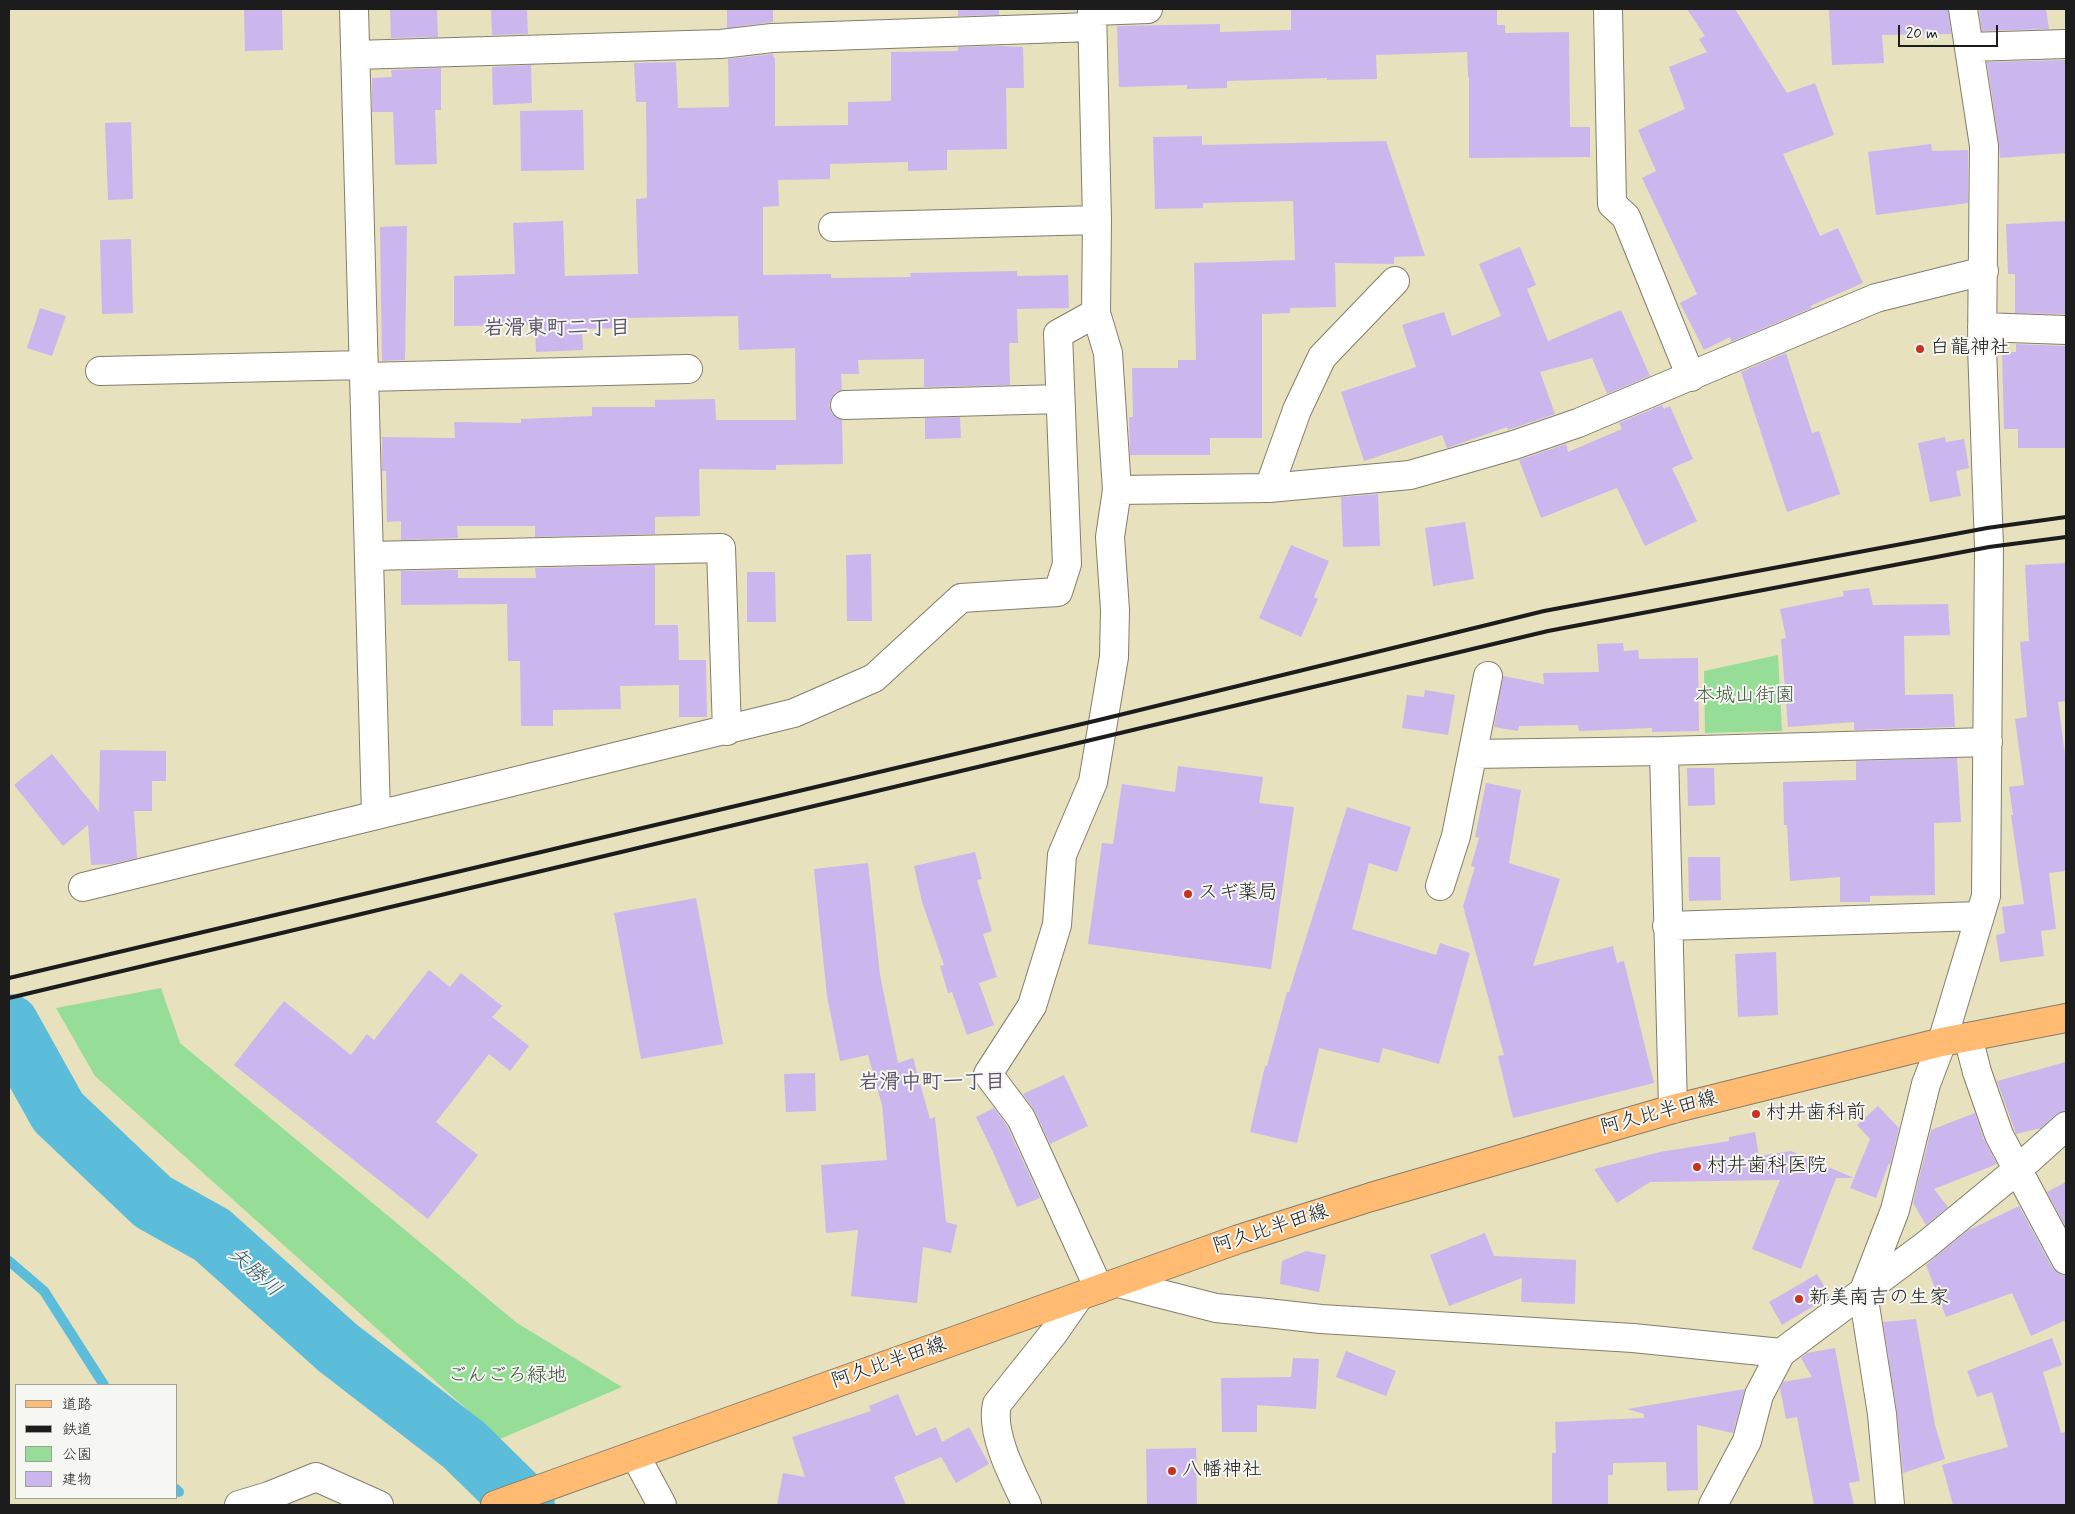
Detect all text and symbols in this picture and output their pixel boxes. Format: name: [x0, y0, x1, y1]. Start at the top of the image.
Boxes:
scale bar: [1900, 15, 2000, 47]
text: 20 m: [1906, 24, 1938, 44]
district label: 岩滑東町二丁目: [484, 317, 630, 343]
place label: 白龍神社: [1930, 337, 2010, 361]
marker: 白龍神社: [1914, 343, 1926, 355]
park label: 本城山街園: [1695, 685, 1795, 709]
place label: スギ薬局: [1198, 882, 1278, 906]
marker: スギ薬局: [1182, 888, 1194, 900]
district label: 岩滑中町一丁目: [859, 1071, 1005, 1097]
street label: 阿久比半田線: [1598, 1087, 1720, 1141]
place label: 村井歯科前: [1766, 1102, 1866, 1126]
marker: 村井歯科前: [1750, 1108, 1762, 1120]
place label: 村井歯科医院: [1707, 1155, 1827, 1179]
marker: 村井歯科医院: [1691, 1161, 1703, 1173]
street label: 阿久比半田線: [1210, 1200, 1332, 1260]
water label: 矢勝川: [222, 1243, 286, 1303]
place label: 新美南吉の生家: [1809, 1287, 1949, 1311]
marker: 新美南吉の生家: [1793, 1293, 1805, 1305]
street label: 阿久比半田線: [828, 1333, 950, 1395]
park label: ごんごろ緑地: [447, 1365, 567, 1389]
legend: [15, 1384, 178, 1499]
text: 道路: [62, 1395, 92, 1415]
text: 鉄道: [62, 1420, 92, 1440]
text: 公園: [62, 1445, 92, 1465]
place label: 八幡神社: [1182, 1459, 1262, 1483]
marker: 八幡神社: [1166, 1465, 1178, 1477]
text: 建物: [62, 1470, 92, 1490]

